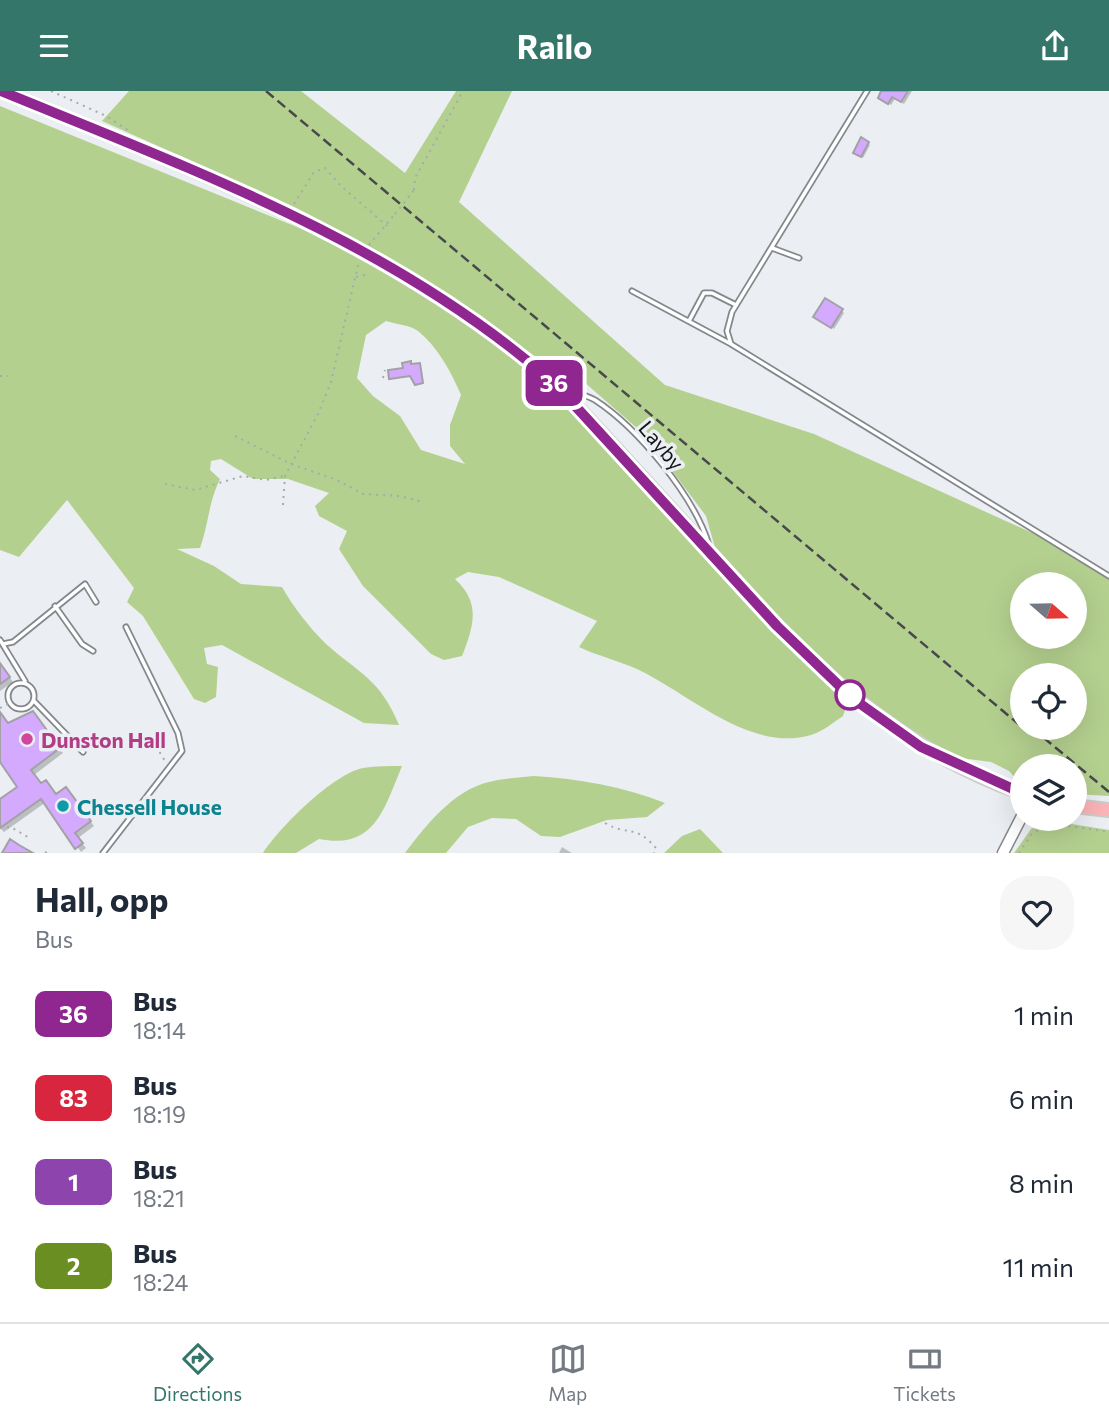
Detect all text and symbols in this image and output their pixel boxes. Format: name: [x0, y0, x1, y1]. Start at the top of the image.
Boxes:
text: Railo: [517, 26, 592, 66]
icon: menu: [35, 27, 73, 65]
icon: share: [1036, 27, 1074, 65]
line badge: 36: [522, 360, 586, 406]
text: 36: [540, 368, 568, 397]
street label: Layby: [634, 415, 690, 475]
north arrow: [1010, 572, 1087, 649]
map controls: [1010, 572, 1087, 831]
button: locate: [1010, 663, 1087, 740]
unlabelled marker: [835, 680, 865, 710]
place label: Dunston Hall: [41, 727, 166, 752]
marker: Dunston Hall: [19, 731, 35, 747]
button: layers: [1010, 754, 1087, 831]
place label: Chessell House: [77, 794, 222, 819]
marker: Chessell House: [55, 798, 71, 814]
button: heart: [1000, 876, 1074, 950]
text: Hall, opp: [35, 878, 168, 919]
text: Bus: [35, 925, 73, 953]
text: Bus: [133, 985, 177, 1016]
text: 36: [59, 999, 88, 1028]
text: 1 min: [1014, 999, 1074, 1030]
text: 18:14: [133, 1016, 186, 1044]
text: Bus: [133, 1069, 177, 1100]
text: 83: [59, 1083, 88, 1112]
text: 6 min: [1009, 1083, 1074, 1114]
text: 18:19: [133, 1100, 186, 1128]
text: Bus: [133, 1153, 177, 1184]
text: 1: [68, 1167, 79, 1196]
text: 8 min: [1009, 1167, 1074, 1198]
text: 18:21: [133, 1184, 185, 1212]
text: Bus: [133, 1237, 177, 1268]
text: 2: [67, 1251, 80, 1280]
text: 11 min: [1003, 1251, 1074, 1282]
text: 18:24: [133, 1268, 188, 1296]
tab: Directions: [153, 1340, 242, 1405]
tab: Map: [548, 1340, 587, 1405]
tab: Tickets: [893, 1340, 956, 1405]

